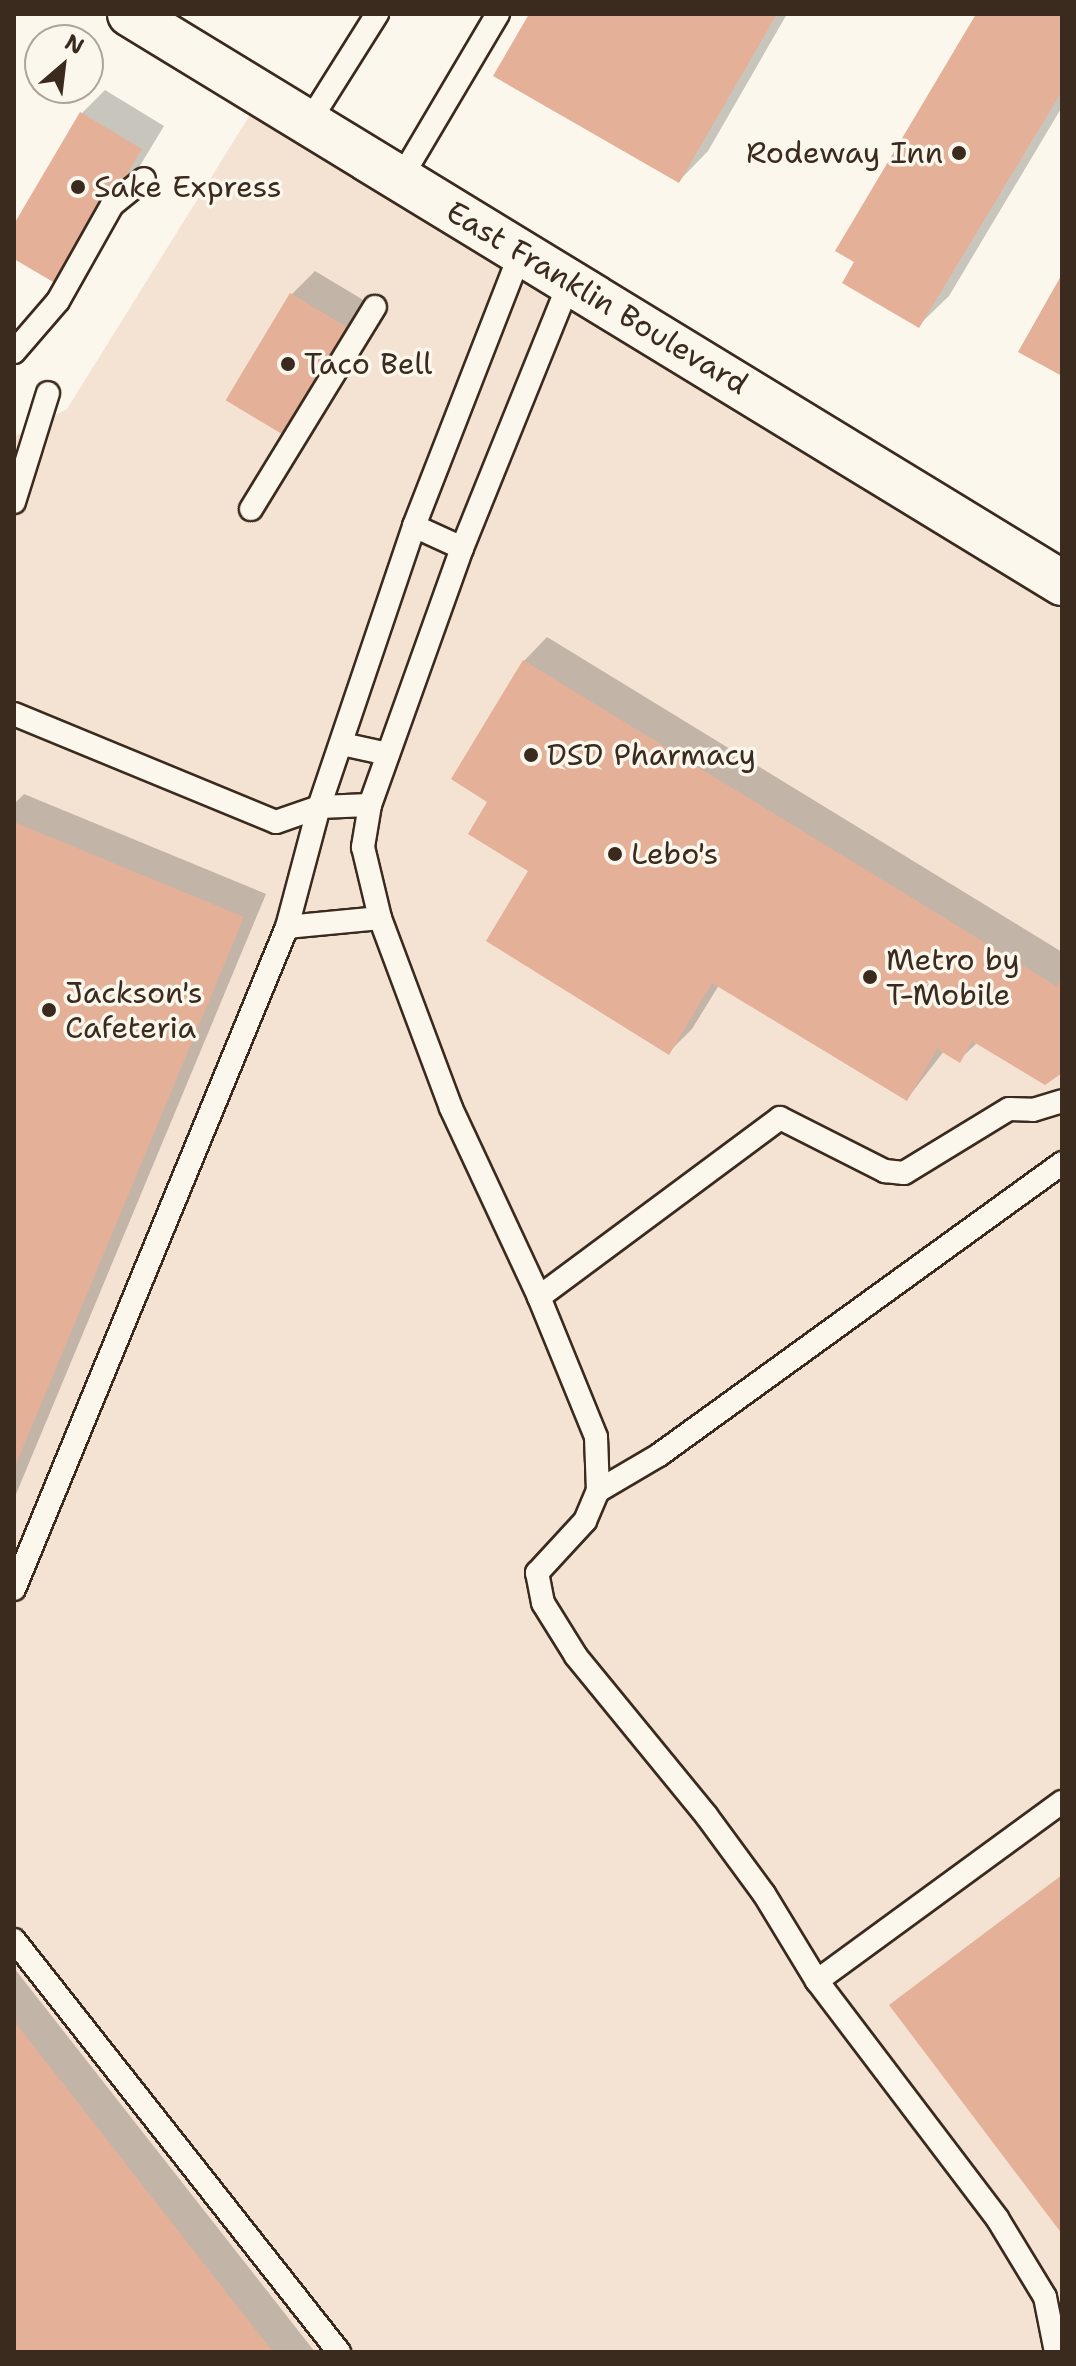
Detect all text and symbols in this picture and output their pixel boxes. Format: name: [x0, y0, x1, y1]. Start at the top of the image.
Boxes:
north arrow: [24, 24, 104, 104]
text: N: [60, 27, 89, 61]
place label: Rodeway Inn: [746, 135, 943, 171]
marker: Rodeway Inn: [950, 144, 968, 162]
place label: Sake Express: [94, 169, 281, 205]
marker: Sake Express: [69, 178, 87, 196]
street label: East Franklin Boulevard: [440, 194, 754, 402]
place label: Taco Bell: [304, 346, 432, 382]
marker: Taco Bell: [279, 355, 297, 373]
place label: DSD Pharmacy: [547, 737, 756, 773]
marker: DSD Pharmacy: [522, 746, 540, 764]
place label: Lebo's: [631, 836, 718, 872]
marker: Lebo's: [606, 845, 624, 863]
place label: Metro by T-Mobile: [886, 942, 1020, 1012]
marker: Metro by T-Mobile: [861, 968, 879, 986]
place label: Jackson's Cafeteria: [65, 975, 203, 1046]
marker: Jackson's Cafeteria: [40, 1001, 58, 1019]

